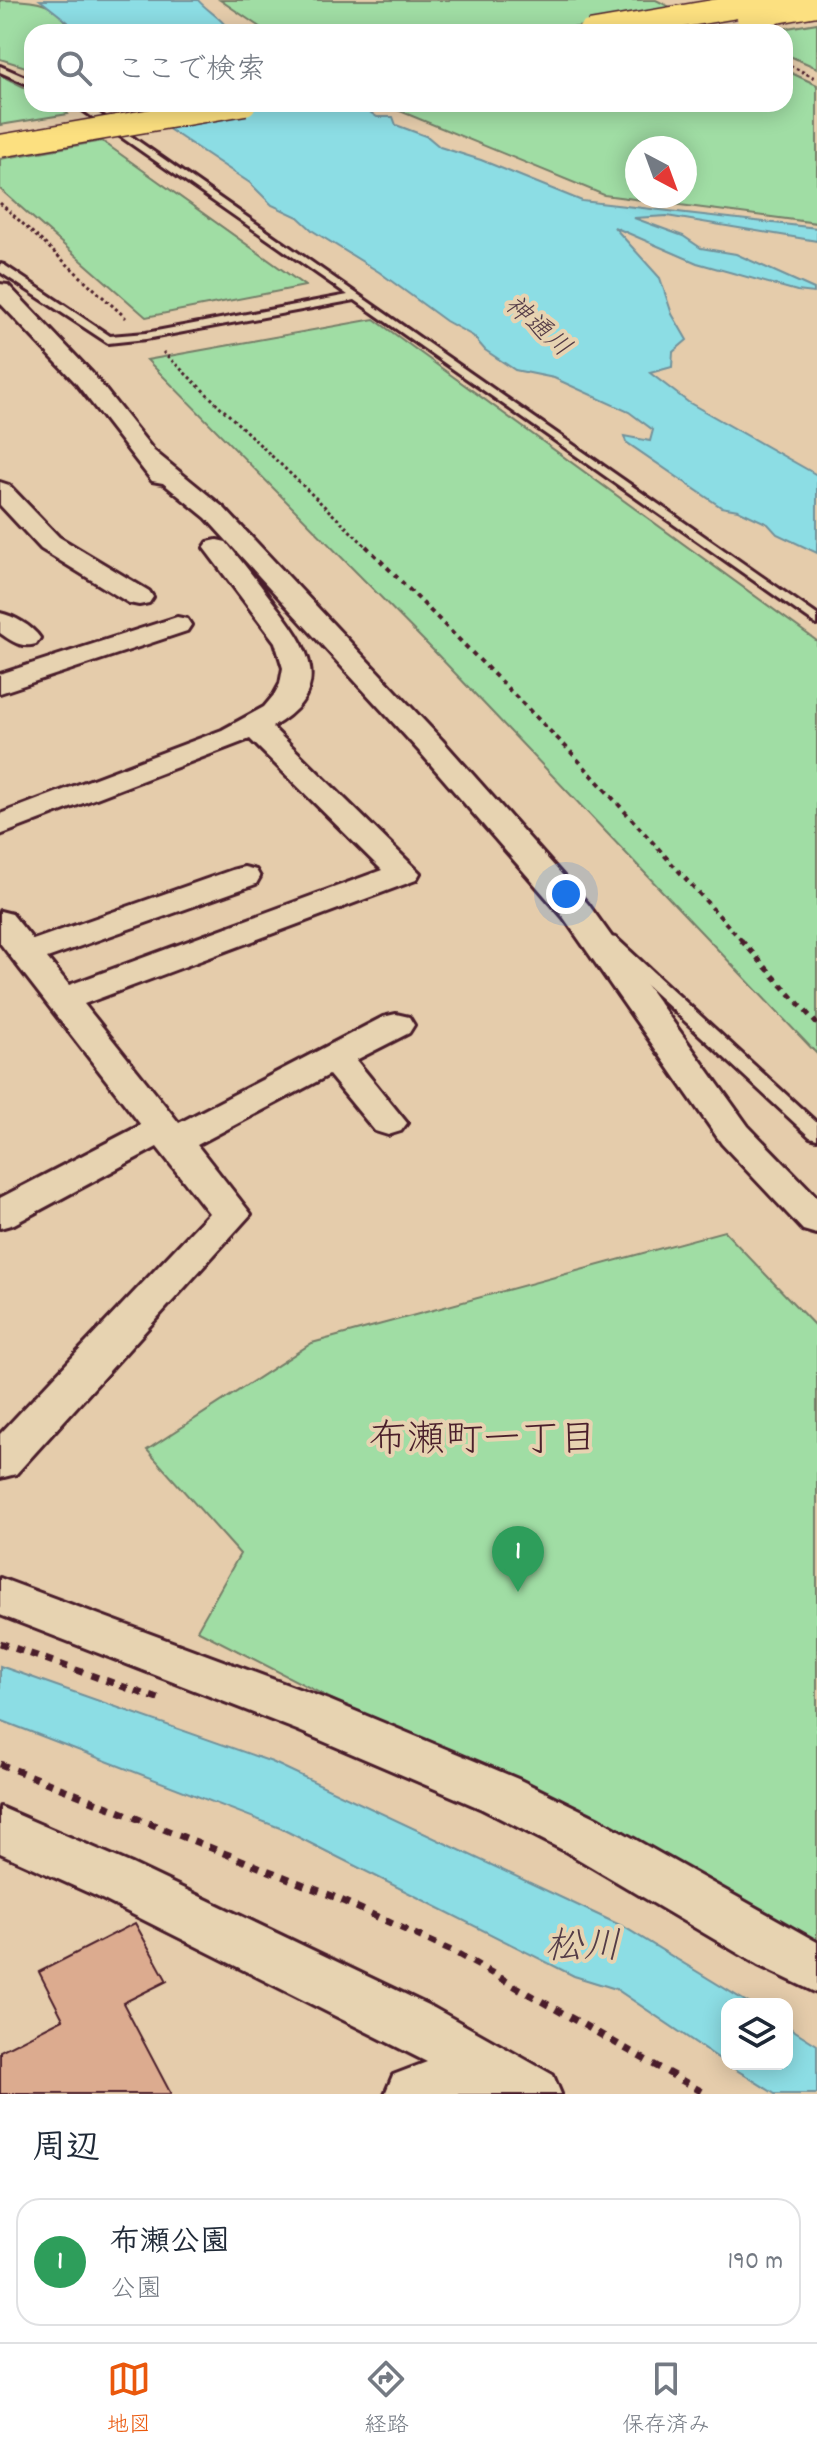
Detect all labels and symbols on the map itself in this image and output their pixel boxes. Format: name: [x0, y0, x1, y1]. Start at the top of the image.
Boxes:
north arrow: [625, 136, 697, 208]
water label: 神通川: [495, 288, 578, 367]
your location: [546, 874, 586, 914]
district label: 布瀬町一丁目: [369, 1415, 597, 1470]
pin: 1: [492, 1526, 544, 1592]
water label: 松川: [545, 1922, 621, 1977]

